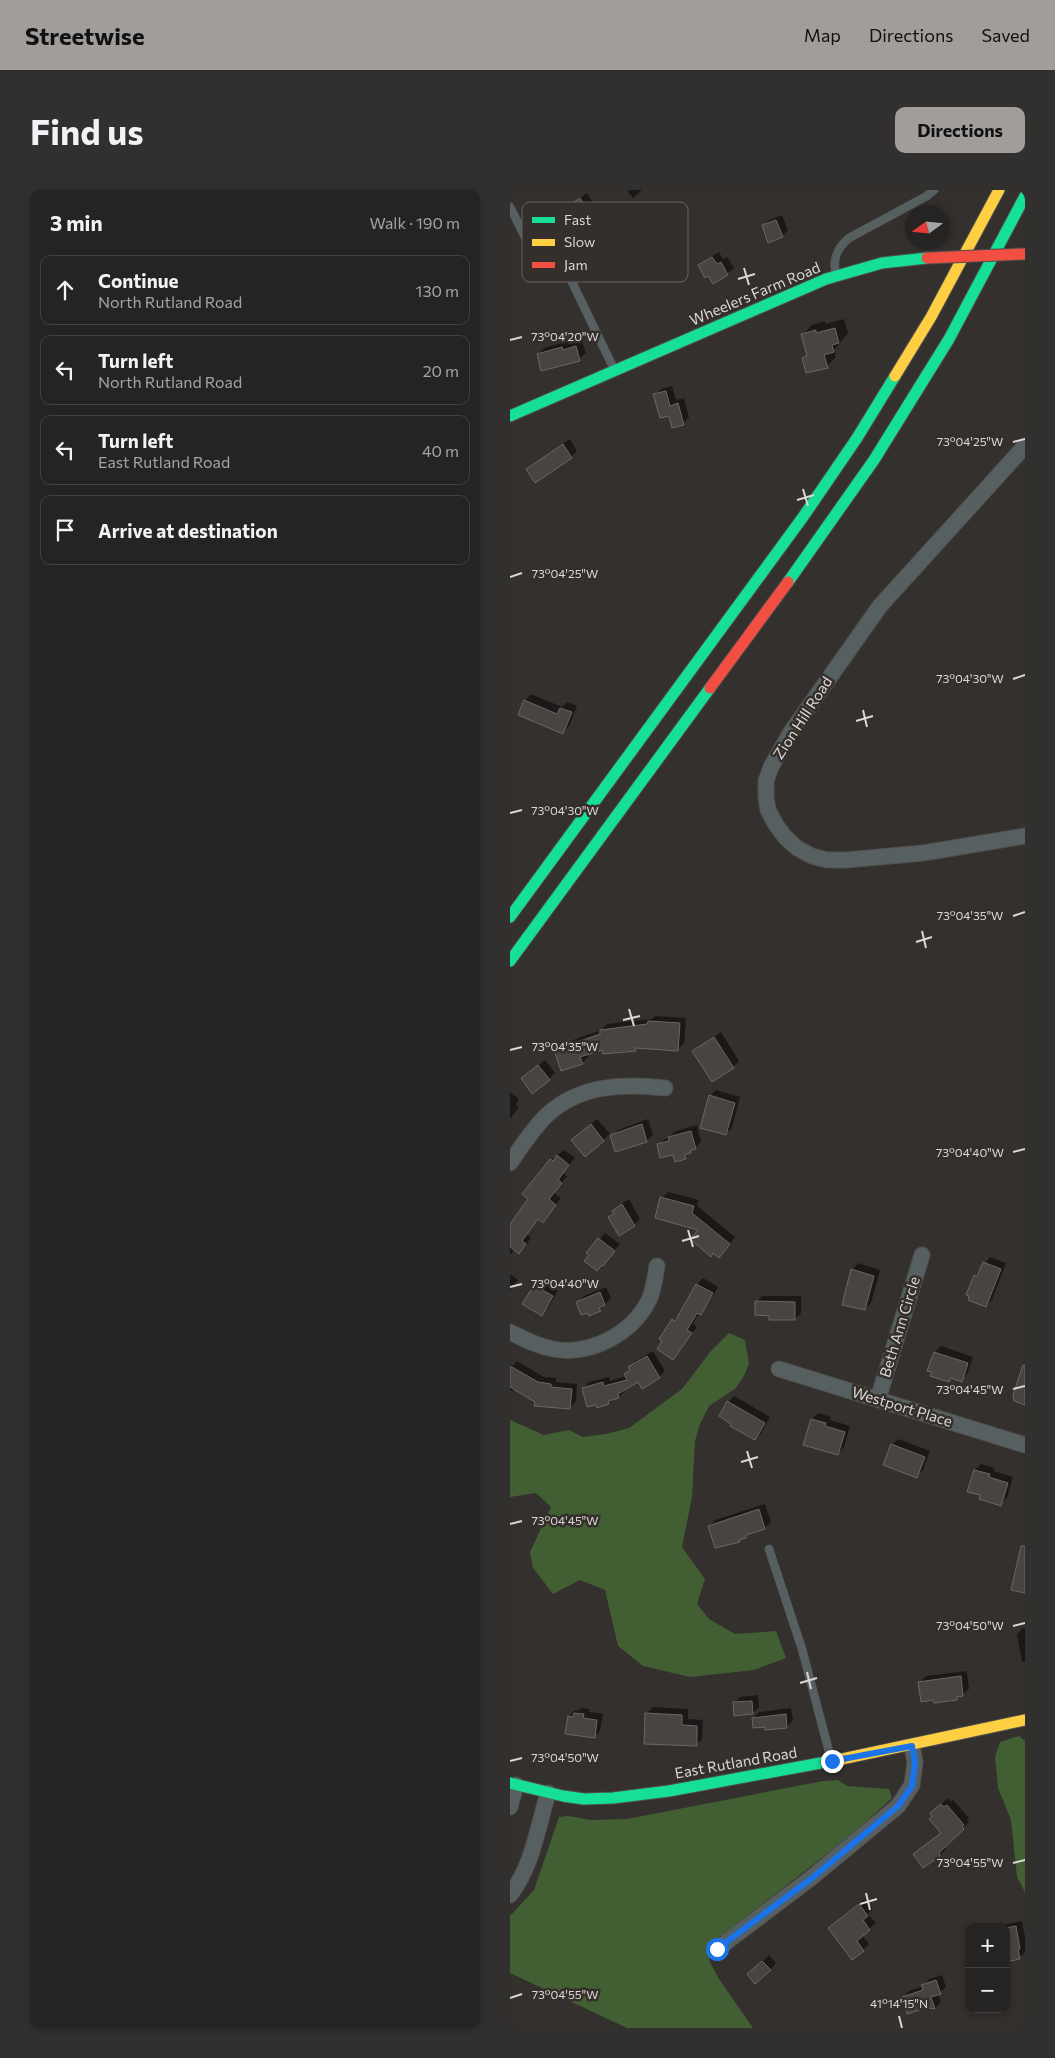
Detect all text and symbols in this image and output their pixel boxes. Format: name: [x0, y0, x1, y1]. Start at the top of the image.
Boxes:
text: Streetwise: [25, 21, 145, 50]
text: Map: [804, 24, 841, 46]
text: Directions: [869, 24, 953, 46]
text: Saved: [981, 24, 1030, 46]
button: Directions: [895, 107, 1025, 153]
text: Find us: [30, 109, 144, 152]
legend: [522, 202, 688, 282]
north arrow: [905, 205, 950, 250]
text: 3 min: [50, 210, 103, 235]
text: Fast: [564, 211, 591, 228]
text: Walk · 190 m: [370, 213, 460, 232]
text: Slow: [564, 233, 595, 250]
text: Jam: [564, 256, 588, 273]
street label: Wheelers Farm Road: [687, 257, 823, 329]
text: Continue: [98, 269, 178, 292]
icon: ahead: [51, 276, 79, 304]
text: 130 m: [416, 281, 459, 300]
text: North Rutland Road: [98, 292, 242, 311]
text: 73°04'20"W: [531, 329, 599, 343]
text: Turn left: [98, 349, 173, 372]
icon: left: [51, 356, 79, 384]
text: 20 m: [423, 361, 459, 380]
text: North Rutland Road: [98, 372, 242, 391]
text: Turn left: [98, 429, 173, 452]
text: 73°04'25"W: [937, 434, 1003, 448]
icon: left: [51, 436, 79, 464]
text: 40 m: [422, 441, 459, 460]
text: East Rutland Road: [98, 452, 230, 471]
icon: arrive: [51, 516, 79, 544]
text: Arrive at destination: [98, 519, 278, 542]
text: 73°04'25"W: [532, 566, 598, 580]
text: 73°04'30"W: [936, 671, 1004, 685]
street label: Zion Hill Road: [769, 673, 836, 762]
text: 73°04'30"W: [531, 803, 599, 817]
text: 73°04'35"W: [937, 908, 1003, 922]
text: 73°04'35"W: [532, 1039, 598, 1053]
text: 73°04'40"W: [936, 1145, 1004, 1159]
street label: Beth Ann Circle: [875, 1274, 923, 1379]
text: 73°04'40"W: [531, 1276, 599, 1290]
street label: Westport Place: [850, 1382, 955, 1430]
text: 73°04'45"W: [936, 1382, 1004, 1396]
text: 73°04'45"W: [531, 1513, 599, 1527]
text: 73°04'50"W: [936, 1618, 1004, 1632]
street label: East Rutland Road: [673, 1742, 798, 1782]
text: 73°04'50"W: [531, 1750, 599, 1764]
route end: [821, 1750, 844, 1773]
text: 73°04'55"W: [937, 1855, 1003, 1869]
map controls: [965, 1923, 1010, 2013]
button: +: [965, 1923, 1010, 1968]
route start: [706, 1938, 729, 1961]
button: −: [965, 1968, 1010, 2013]
text: 73°04'55"W: [532, 1987, 598, 2001]
text: 41°14'15"N: [870, 1996, 928, 2010]

